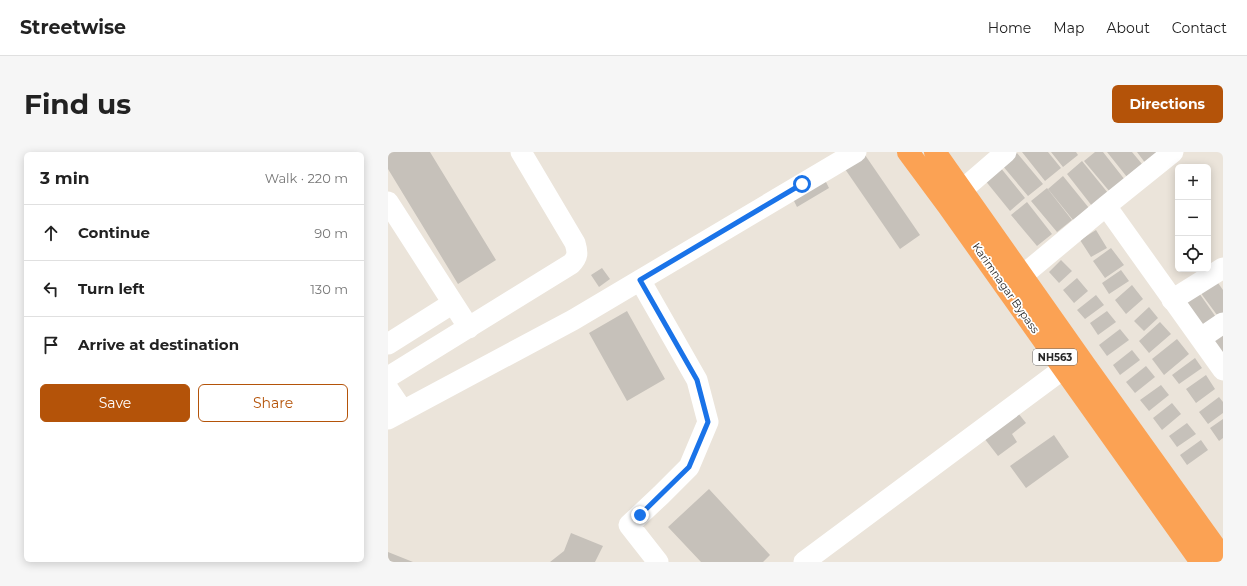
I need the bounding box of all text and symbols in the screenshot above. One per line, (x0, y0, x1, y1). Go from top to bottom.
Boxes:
text: Streetwise (20, 16, 126, 39)
text: Home (988, 19, 1031, 37)
text: Map (1053, 19, 1084, 37)
text: About (1106, 19, 1150, 37)
text: Contact (1172, 19, 1227, 37)
button: Directions (1112, 85, 1223, 123)
text: Find us (24, 87, 131, 121)
map controls (1175, 164, 1211, 272)
button: + (1175, 164, 1211, 200)
text: 3 min (40, 168, 90, 188)
text: Walk · 220 m (265, 170, 348, 186)
route start (793, 175, 811, 193)
button: − (1175, 200, 1211, 236)
icon: ahead (40, 222, 62, 244)
text: Continue (78, 223, 150, 242)
text: 90 m (314, 225, 348, 241)
button: locate (1175, 236, 1211, 272)
street label: Karimnagar Bypass (970, 240, 1043, 336)
icon: left (40, 278, 62, 300)
text: Turn left (78, 279, 145, 298)
text: 130 m (310, 281, 348, 297)
icon: arrive (40, 334, 62, 356)
text: Arrive at destination (78, 335, 239, 354)
road number: NH563 (1033, 349, 1077, 365)
button: Save (40, 384, 190, 422)
button: Share (198, 384, 348, 422)
route end (631, 506, 649, 524)

